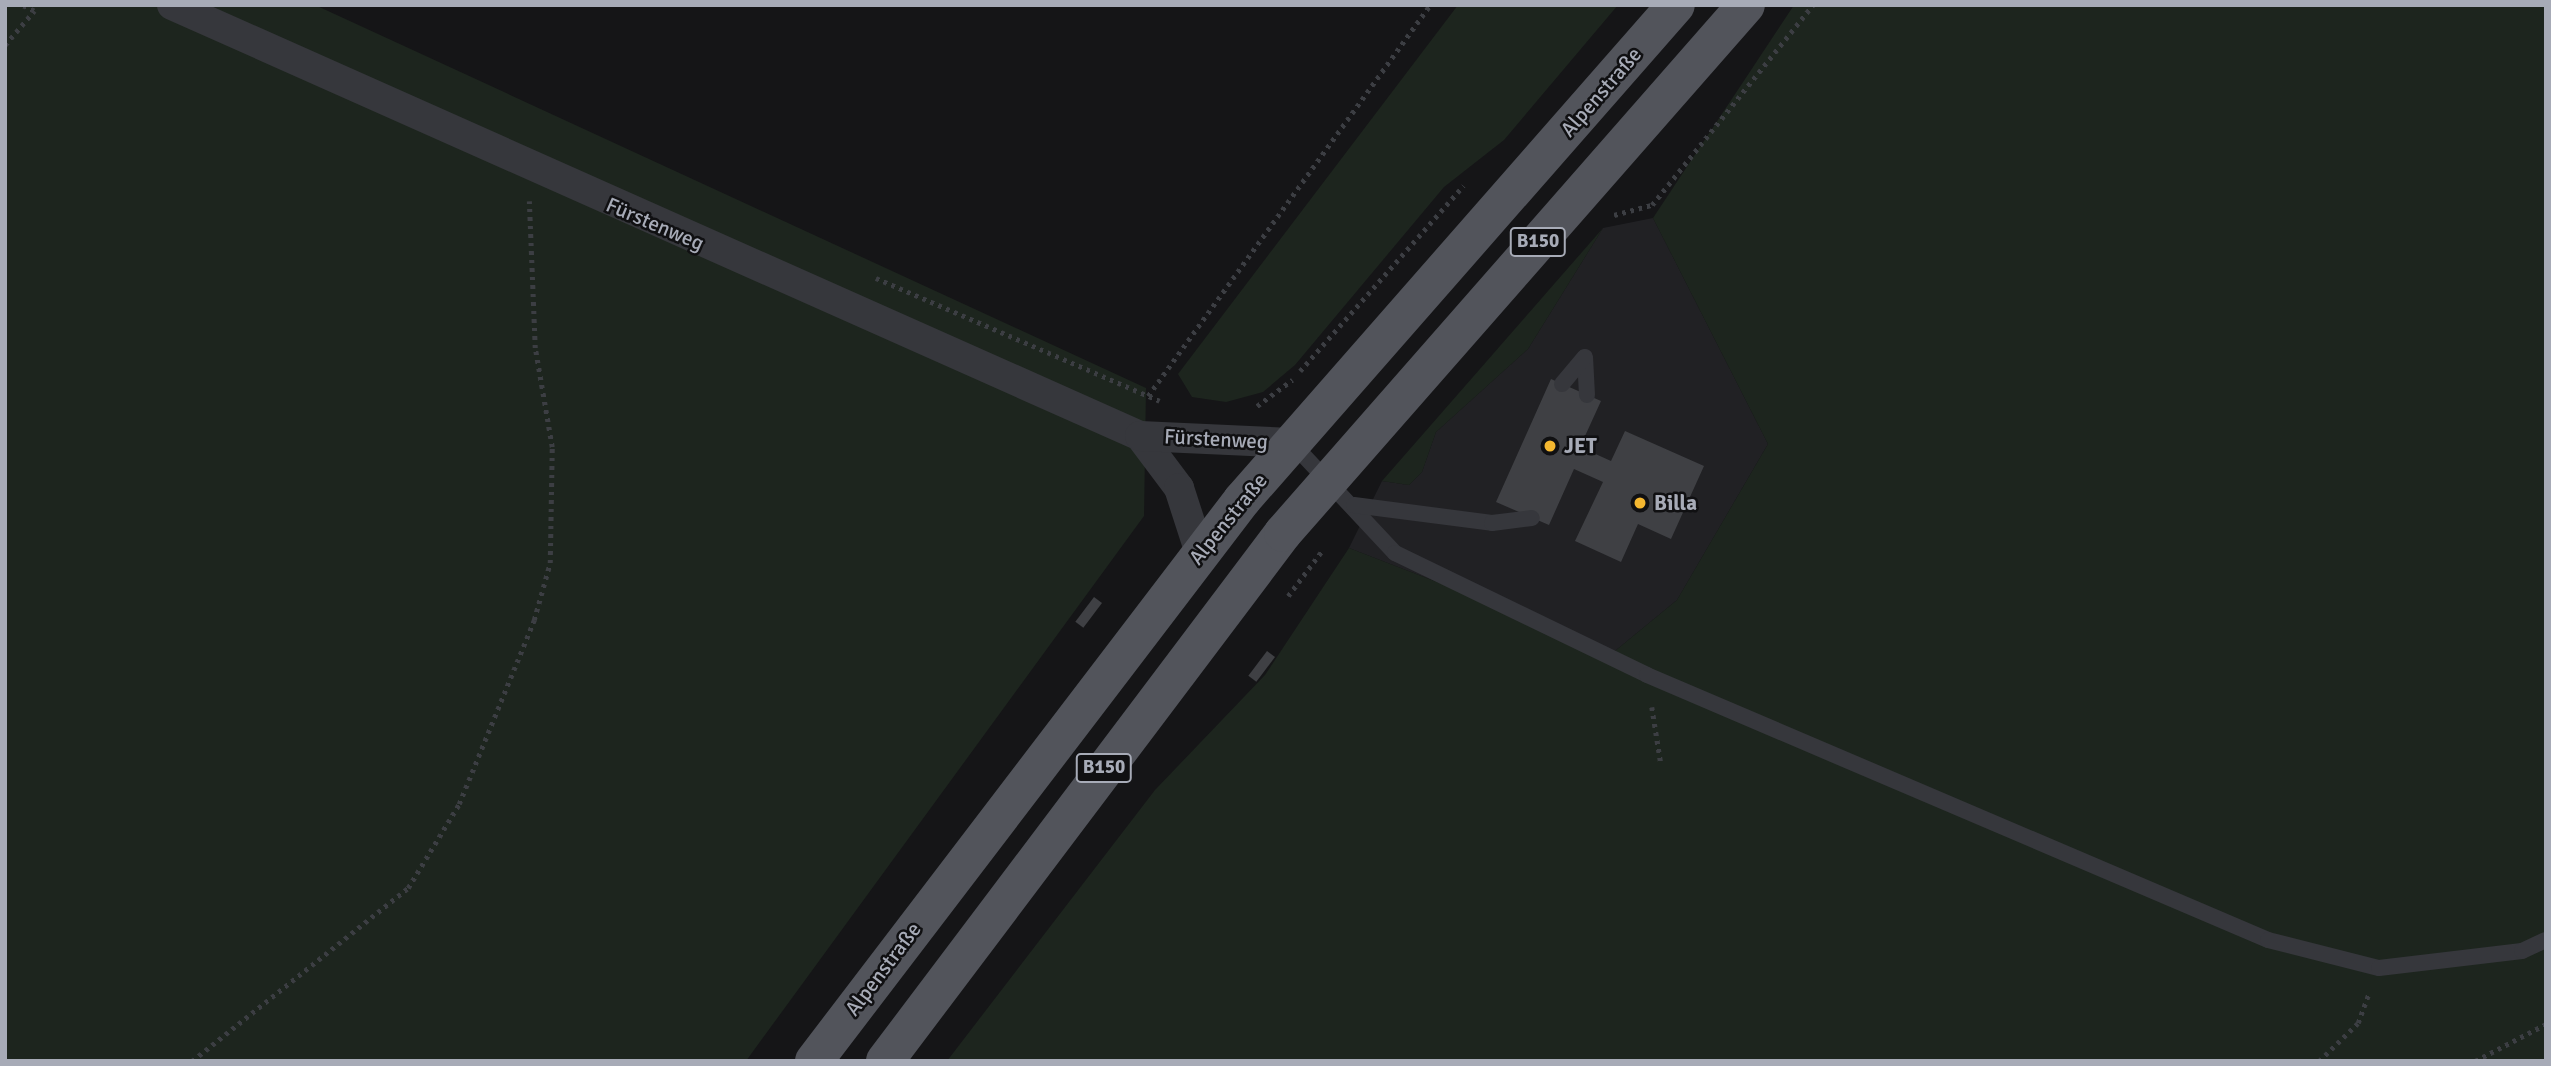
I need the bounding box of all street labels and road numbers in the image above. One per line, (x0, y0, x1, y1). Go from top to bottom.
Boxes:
street label: Alpenstraße (1555, 42, 1647, 142)
street label: Fürstenweg (602, 192, 708, 256)
road number: B150 (1508, 226, 1568, 258)
street label: Fürstenweg (1163, 424, 1269, 454)
street label: Alpenstraße (1183, 468, 1273, 570)
road number: B150 (1074, 752, 1134, 783)
street label: Alpenstraße (840, 917, 926, 1021)

